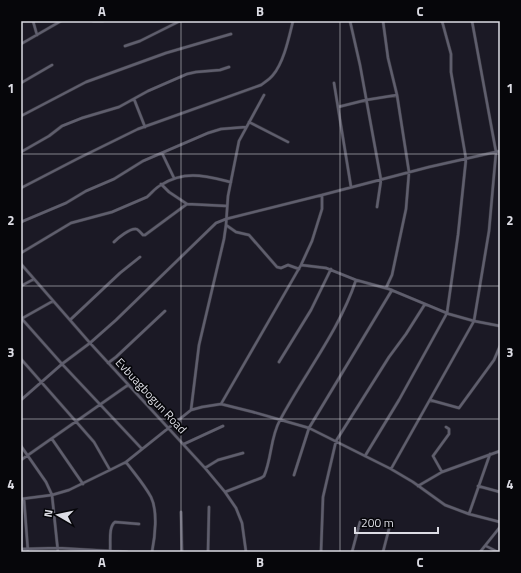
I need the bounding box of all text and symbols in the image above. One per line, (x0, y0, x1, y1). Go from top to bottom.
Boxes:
text: A (98, 1, 106, 21)
text: B (256, 1, 264, 21)
text: C (416, 1, 424, 21)
text: 1 (7, 78, 15, 98)
text: 1 (506, 78, 514, 98)
text: 2 (7, 210, 15, 230)
text: 2 (506, 210, 514, 230)
text: 3 (7, 342, 15, 362)
text: 3 (506, 342, 514, 362)
street label: Evbuagbogun Road (111, 354, 192, 438)
text: 4 (7, 474, 15, 494)
text: 4 (506, 474, 514, 494)
north arrow (38, 495, 78, 535)
text: N (40, 508, 57, 518)
scale bar (355, 509, 438, 535)
text: 200 m (361, 513, 394, 532)
text: A (98, 552, 106, 572)
text: B (256, 552, 264, 572)
text: C (416, 552, 424, 572)

